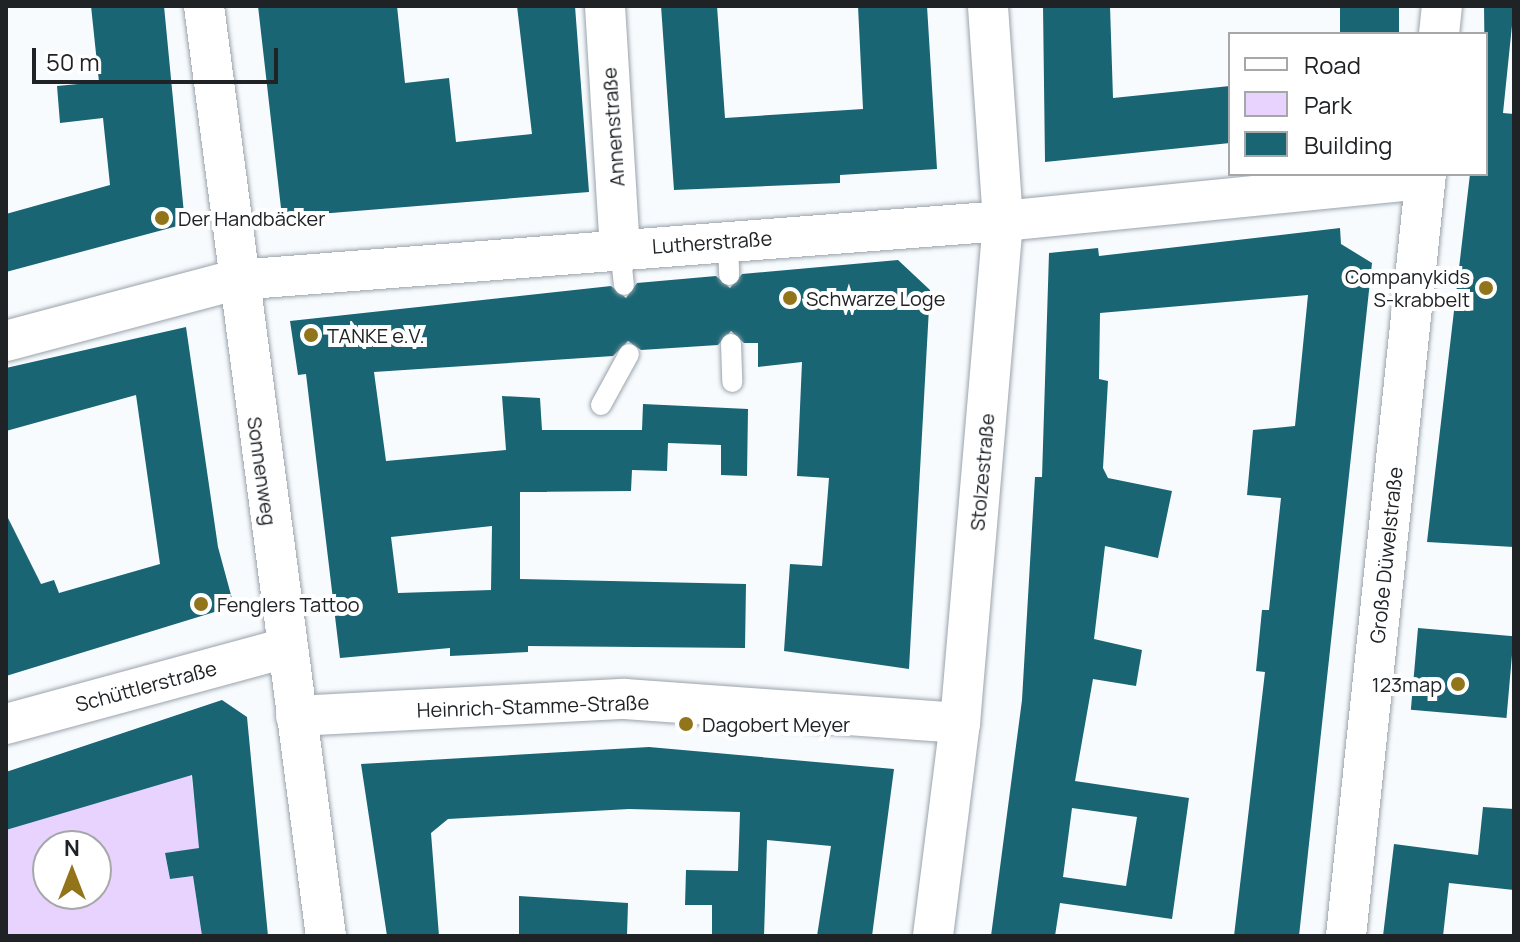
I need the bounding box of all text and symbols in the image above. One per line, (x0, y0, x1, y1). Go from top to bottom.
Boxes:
scale bar (36, 32, 282, 82)
legend (1228, 32, 1488, 176)
text: 50 m (46, 45, 100, 78)
text: Road (1304, 48, 1361, 81)
street label: Annenstraße (597, 66, 629, 188)
text: Park (1304, 88, 1352, 121)
text: Building (1304, 128, 1392, 161)
place label: Der Handbäcker (178, 206, 325, 230)
marker: Der Handbäcker (153, 209, 171, 227)
street label: Lutherstraße (651, 226, 773, 258)
place label: Companykids S-krabbelt (1345, 264, 1470, 311)
marker: Companykids S-krabbelt (1477, 279, 1495, 297)
place label: Schwarze Loge (806, 286, 945, 310)
marker: Schwarze Loge (781, 289, 799, 307)
place label: TANKE e.V. (327, 323, 424, 347)
marker: TANKE e.V. (302, 326, 320, 344)
street label: Stolzestraße (965, 412, 999, 532)
street label: Sonnenweg (242, 415, 282, 527)
street label: Große Düwelstraße (1365, 466, 1407, 644)
place label: Fenglers Tattoo (217, 592, 360, 616)
marker: Fenglers Tattoo (192, 595, 210, 613)
street label: Schüttlerstraße (73, 656, 219, 716)
place label: 123map (1372, 672, 1442, 696)
marker: 123map (1449, 675, 1467, 693)
street label: Heinrich-Stamme-Straße (416, 690, 650, 722)
place label: Dagobert Meyer (702, 712, 850, 736)
marker: Dagobert Meyer (677, 715, 695, 733)
north arrow (32, 830, 112, 910)
text: N (64, 833, 80, 863)

